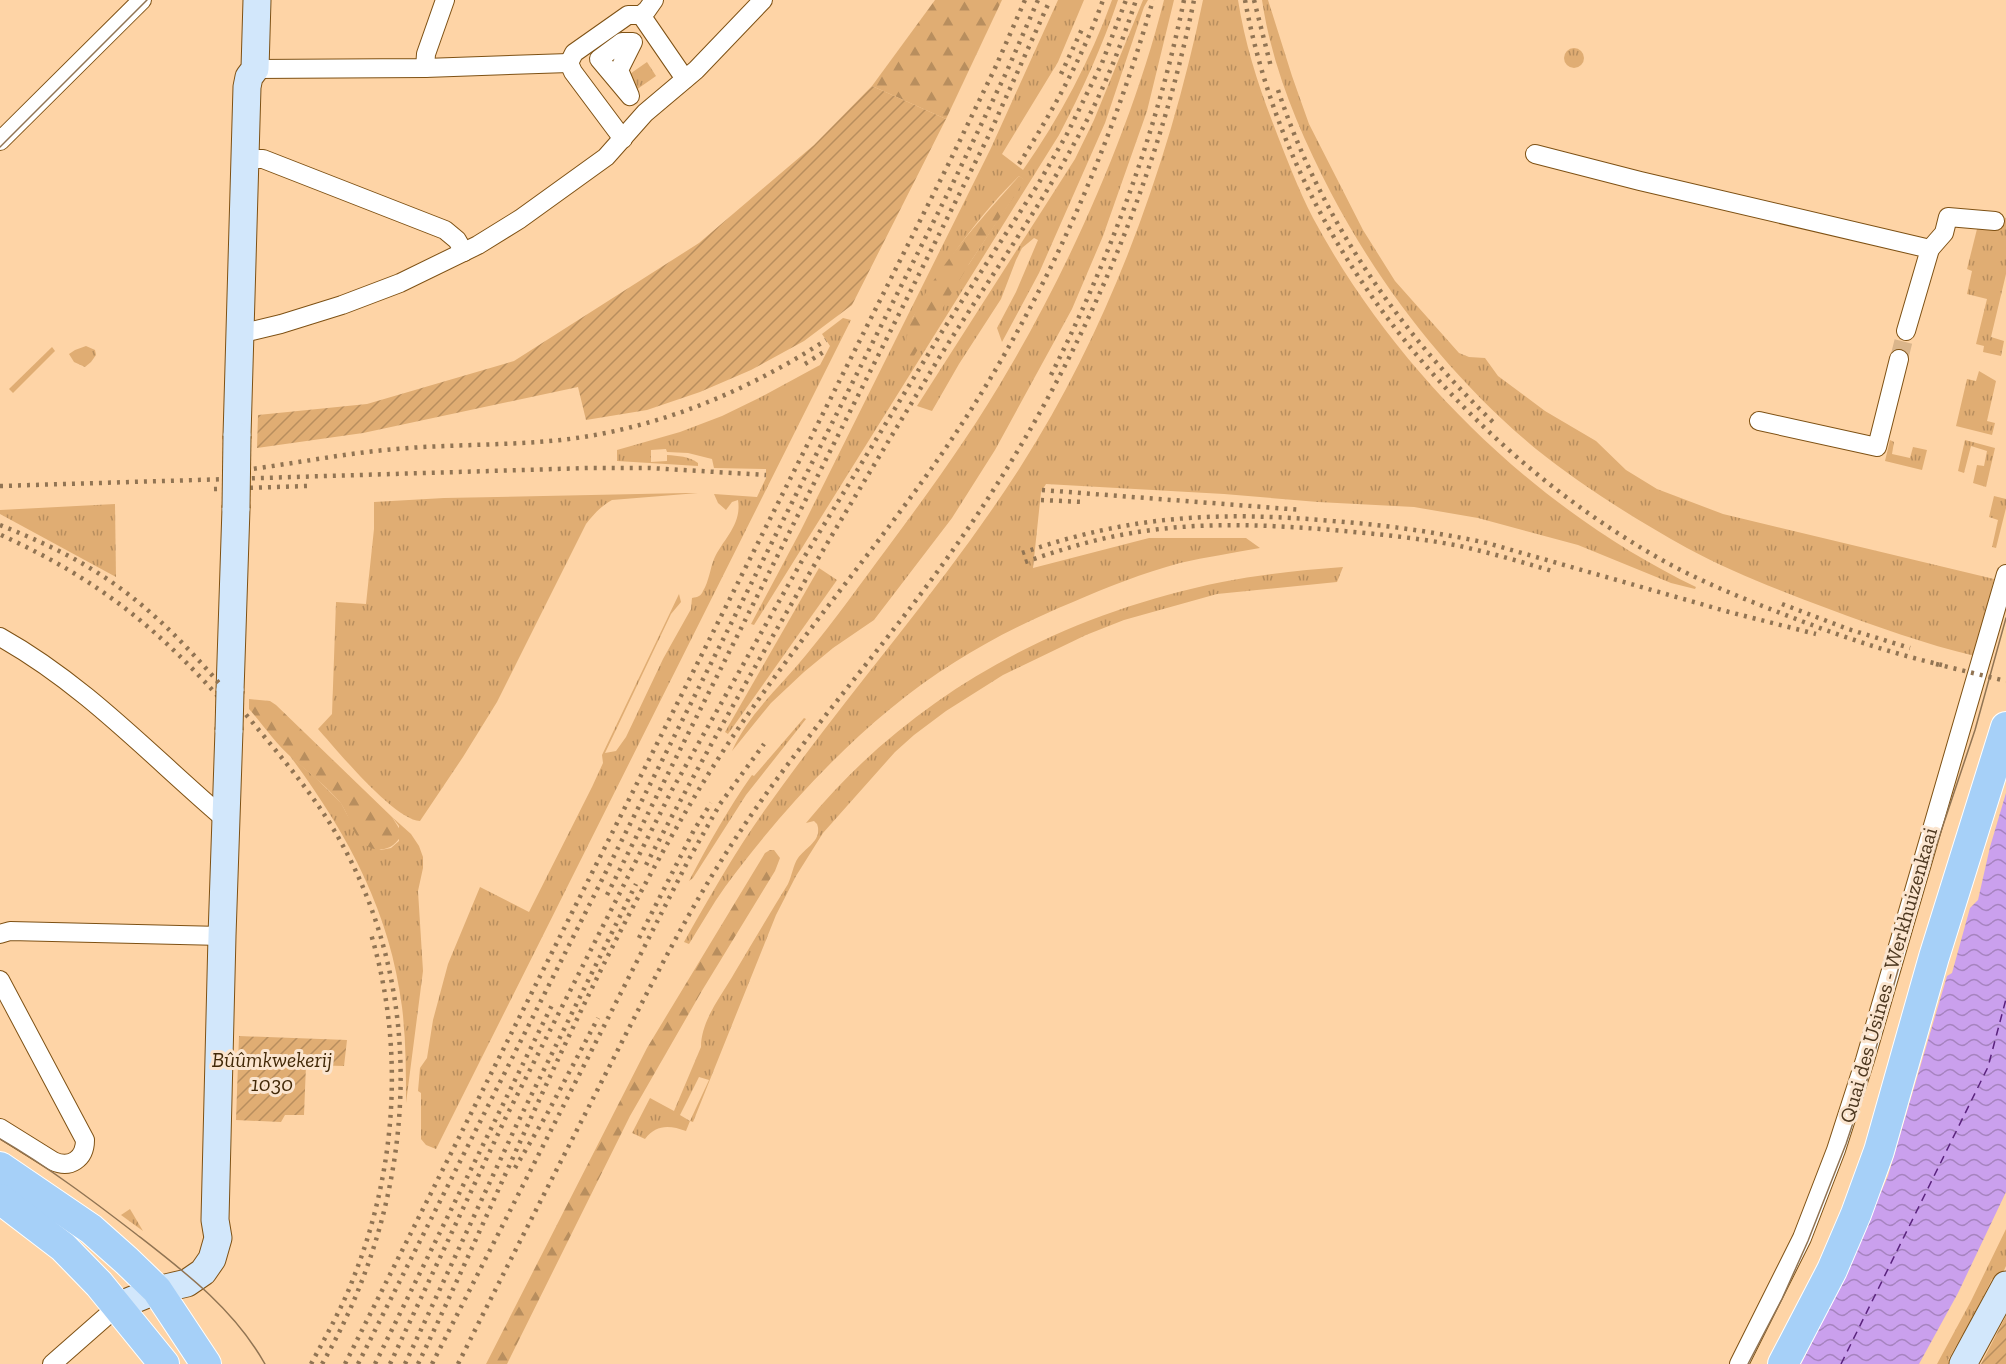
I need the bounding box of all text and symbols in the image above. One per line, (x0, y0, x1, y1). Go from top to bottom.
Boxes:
street label: Quai des Usines - Werkhuizenkaai (1834, 824, 1942, 1126)
park label: Bûûmkwekerij 1030 (212, 1047, 332, 1096)

